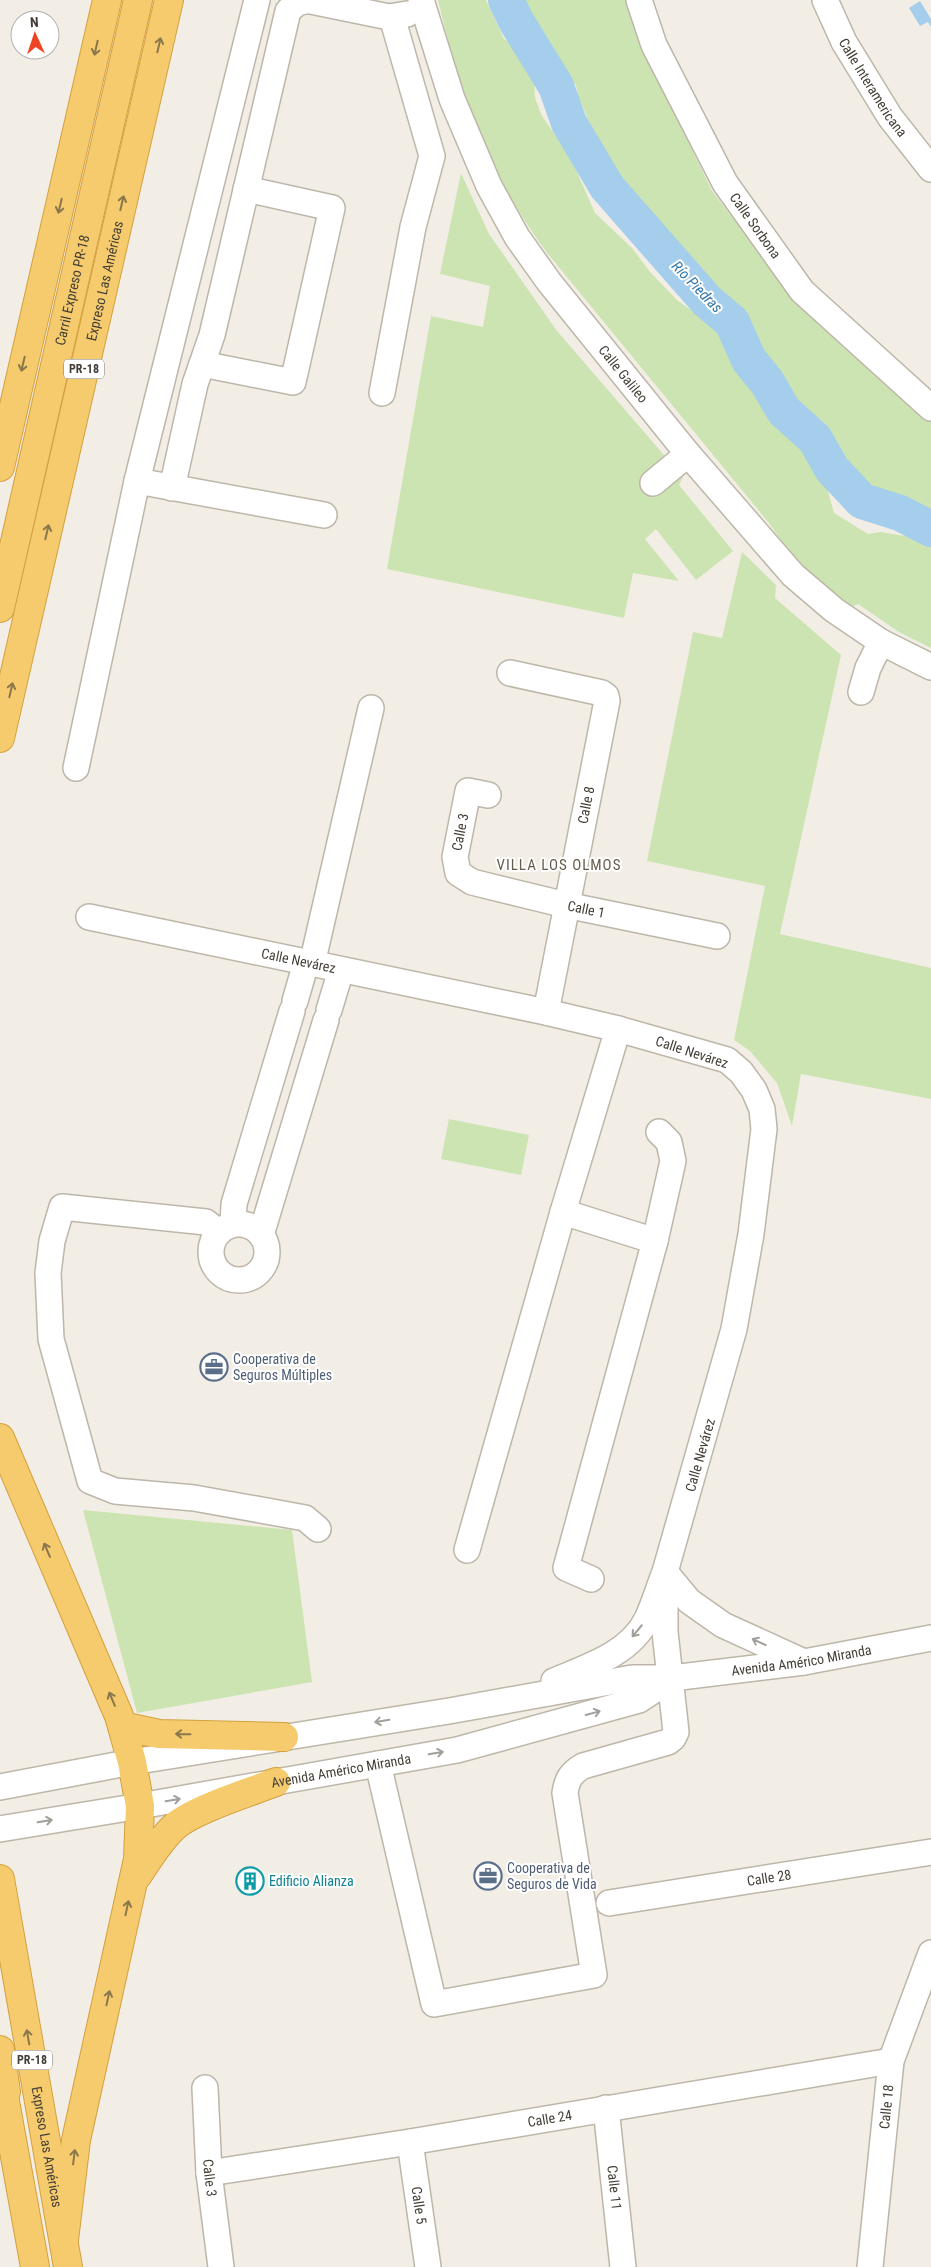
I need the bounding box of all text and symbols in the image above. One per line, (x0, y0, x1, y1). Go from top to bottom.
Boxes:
north arrow (10, 10, 60, 60)
text: N (30, 14, 39, 30)
street label: Calle Interamericana (836, 35, 910, 140)
one-way arrow (155, 37, 164, 53)
one-way arrow (91, 39, 100, 55)
street label: Calle Sorbona (727, 190, 784, 262)
one-way arrow (118, 195, 127, 211)
one-way arrow (54, 197, 64, 213)
street label: Expreso Las Américas (83, 219, 126, 342)
street label: Carril Expreso PR-18 (52, 233, 92, 347)
water label: Río Piedras (668, 257, 726, 317)
street label: Calle Galileo (595, 342, 651, 406)
one-way arrow (18, 356, 27, 372)
road number: PR-18 (64, 359, 104, 378)
one-way arrow (43, 524, 52, 540)
one-way arrow (7, 683, 16, 699)
street label: Calle 8 (575, 785, 597, 825)
street label: Calle 3 (449, 812, 471, 852)
district label: VILLA LOS OLMOS (497, 856, 621, 874)
street label: Calle 1 (566, 898, 606, 921)
street label: Calle Nevárez (260, 945, 337, 976)
street label: Calle Nevárez (654, 1033, 730, 1071)
place label: Cooperativa de Seguros Múltiples (233, 1351, 332, 1383)
office icon: Cooperativa de Seguros Múltiples (199, 1352, 229, 1382)
street label: Calle Nevárez (682, 1417, 718, 1493)
one-way arrow (42, 1543, 52, 1558)
one-way arrow (632, 1625, 643, 1638)
one-way arrow (752, 1636, 767, 1646)
street label: Avenida Américo Miranda (731, 1641, 873, 1679)
one-way arrow (106, 1692, 116, 1707)
one-way arrow (585, 1707, 601, 1717)
one-way arrow (374, 1717, 390, 1727)
one-way arrow (175, 1729, 192, 1739)
one-way arrow (428, 1748, 444, 1758)
street label: Avenida Américo Miranda (270, 1750, 412, 1791)
one-way arrow (164, 1795, 180, 1805)
one-way arrow (37, 1815, 53, 1825)
place label: Cooperativa de Seguros de Vida (507, 1860, 597, 1892)
office icon: Cooperativa de Seguros de Vida (473, 1861, 503, 1891)
building icon: Edificio Alianza (235, 1866, 265, 1896)
street label: Calle 28 (746, 1866, 792, 1889)
place label: Edificio Alianza (269, 1873, 354, 1889)
one-way arrow (123, 1901, 132, 1917)
one-way arrow (104, 1990, 113, 2006)
one-way arrow (22, 2029, 32, 2045)
road number: PR-18 (12, 2050, 52, 2070)
street label: Calle 18 (876, 2084, 897, 2130)
street label: Expreso Las Américas (28, 2085, 65, 2209)
street label: Calle 24 (526, 2107, 573, 2130)
one-way arrow (69, 2149, 79, 2165)
street label: Calle 3 (200, 2159, 220, 2198)
street label: Calle 11 (604, 2164, 625, 2211)
street label: Calle 5 (409, 2186, 430, 2225)

